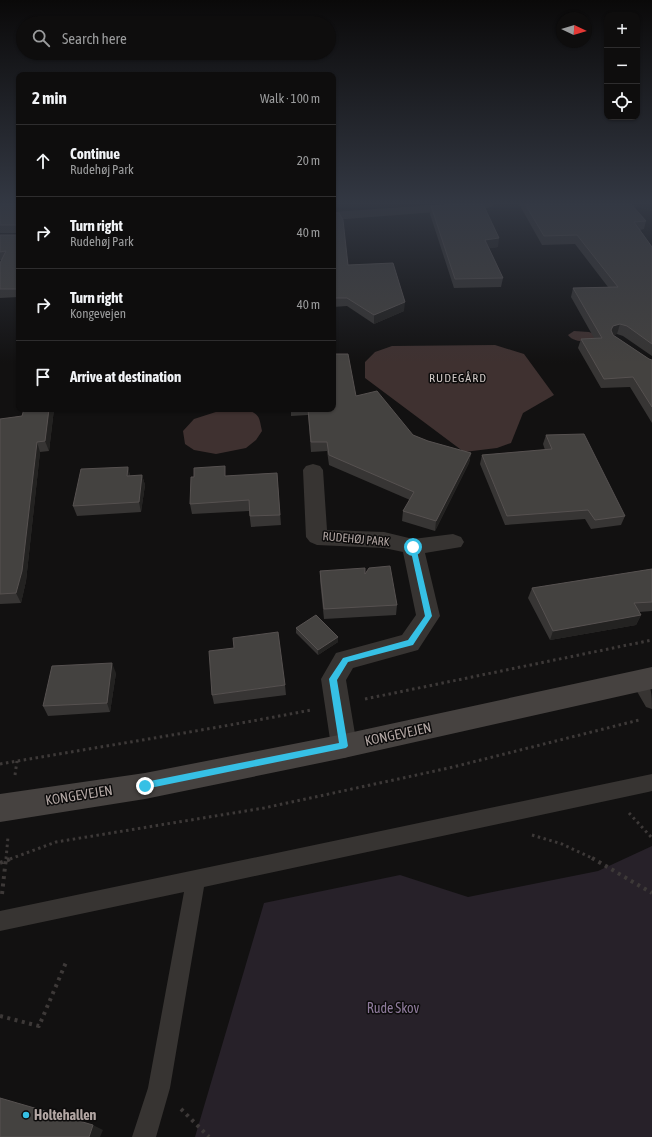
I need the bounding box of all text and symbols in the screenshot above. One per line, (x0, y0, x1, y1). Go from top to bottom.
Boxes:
north arrow (556, 12, 592, 48)
map controls (604, 12, 640, 120)
button: + (604, 12, 640, 48)
search box (16, 16, 336, 60)
icon: search (30, 27, 52, 49)
text: Search here (62, 30, 127, 47)
button: − (604, 48, 640, 84)
button: locate (604, 84, 640, 120)
text: 2 min (32, 88, 67, 108)
text: Walk · 100 m (260, 91, 320, 106)
text: Continue (70, 145, 120, 162)
icon: ahead (32, 150, 54, 172)
text: 20 m (297, 153, 320, 168)
text: Rudehøj Park (70, 162, 134, 177)
text: Turn right (70, 217, 123, 234)
icon: right (32, 222, 54, 244)
text: 40 m (297, 225, 320, 240)
text: Rudehøj Park (70, 234, 134, 249)
text: Turn right (70, 289, 123, 306)
icon: right (32, 294, 54, 316)
text: 40 m (297, 297, 320, 312)
text: Kongevejen (70, 306, 126, 321)
icon: arrive (32, 366, 54, 388)
text: Arrive at destination (70, 368, 181, 385)
district label: RUDEGÅRD (429, 371, 487, 385)
street label: RUDEHØJ PARK (322, 529, 390, 549)
route start (404, 538, 422, 556)
street label: KONGEVEJEN (363, 719, 433, 749)
route end (136, 777, 154, 795)
street label: KONGEVEJEN (44, 782, 114, 808)
park label: Rude Skov (367, 1000, 420, 1016)
place label: Holtehallen (34, 1107, 97, 1123)
marker: Holtehallen (21, 1110, 31, 1120)

